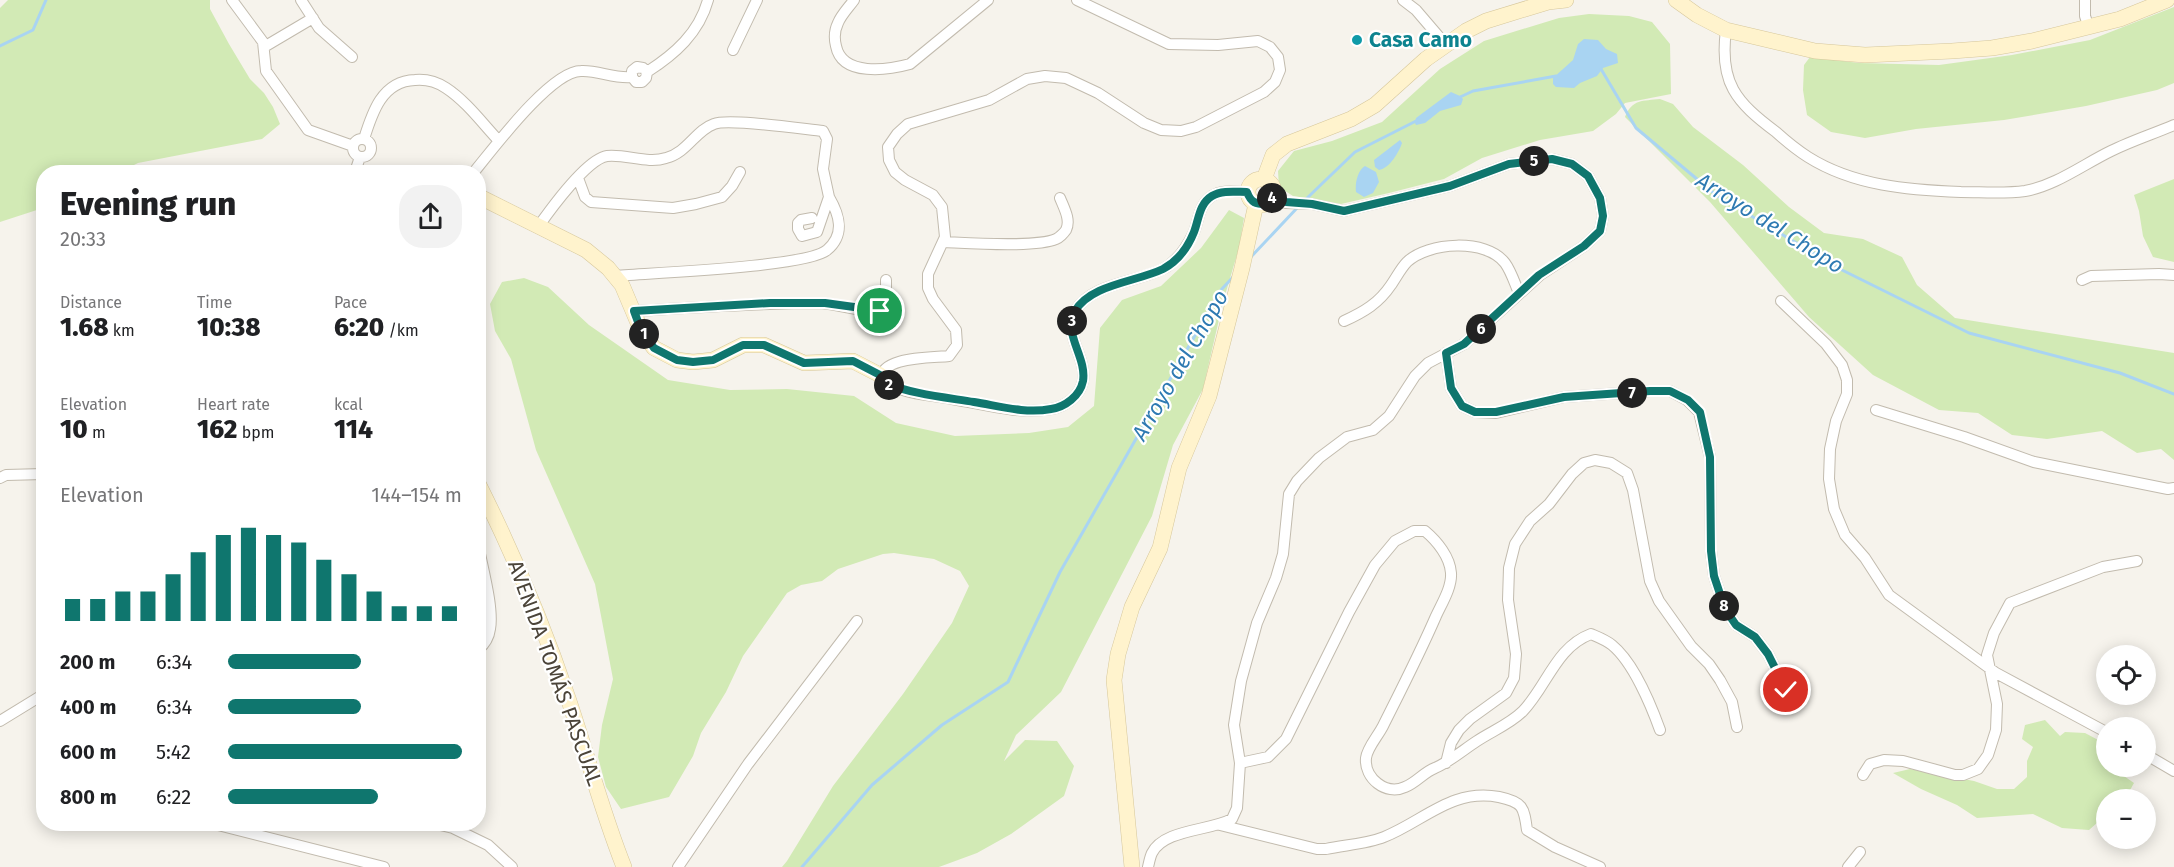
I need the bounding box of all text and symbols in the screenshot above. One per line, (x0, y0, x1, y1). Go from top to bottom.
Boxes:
place label: Casa Camo (1369, 27, 1472, 53)
marker: Casa Camo (1350, 33, 1364, 47)
pin: 5 (1519, 146, 1549, 176)
text: 5 (1530, 151, 1538, 170)
water label: Arroyo del Chopo (1690, 166, 1849, 279)
pin: 4 (1257, 183, 1287, 213)
text: Evening run (60, 184, 236, 224)
button: share (399, 185, 462, 248)
text: 4 (1267, 188, 1277, 207)
text: 20:33 (60, 227, 106, 251)
pin (854, 285, 905, 336)
water label: Arroyo del Chopo (1125, 285, 1234, 446)
text: Distance (60, 293, 122, 312)
text: Time (197, 293, 232, 312)
text: Pace (334, 293, 367, 312)
icon: arrive (863, 294, 896, 327)
pin: 3 (1057, 306, 1087, 336)
text: 3 (1068, 311, 1076, 330)
text: 1.68 (60, 312, 109, 343)
text: 10:38 (197, 312, 260, 343)
text: 6:20 (334, 312, 384, 343)
pin: 6 (1466, 314, 1496, 344)
pin: 1 (629, 319, 659, 349)
text: 6 (1476, 319, 1486, 338)
text: km (109, 321, 135, 340)
text: /km (384, 321, 419, 340)
text: 1 (640, 324, 648, 343)
pin: 2 (874, 370, 904, 400)
text: 2 (885, 375, 893, 394)
pin: 7 (1617, 378, 1647, 408)
text: 7 (1628, 383, 1636, 402)
text: Elevation (60, 395, 127, 414)
text: Heart rate (197, 395, 270, 414)
text: kcal (334, 395, 363, 414)
text: 10 (60, 414, 88, 445)
text: 162 (197, 414, 237, 445)
text: 114 (334, 414, 373, 445)
text: m (88, 423, 106, 442)
text: bpm (237, 423, 274, 442)
text: Elevation (60, 483, 144, 507)
text: 144–154 m (371, 483, 462, 507)
street label: AVENIDA TOMÁS PASCUAL (502, 557, 608, 790)
pin: 8 (1709, 591, 1739, 621)
text: 8 (1719, 596, 1729, 615)
map controls (2096, 645, 2156, 849)
button: locate (2096, 645, 2156, 705)
text: 200 m (60, 650, 115, 674)
text: 6:34 (156, 650, 192, 674)
pin (1760, 664, 1811, 715)
icon: check (1769, 673, 1802, 706)
text: 400 m (60, 695, 116, 719)
text: 6:34 (156, 695, 192, 719)
button: + (2096, 717, 2156, 777)
text: 600 m (60, 740, 116, 764)
text: 5:42 (156, 740, 191, 764)
text: 800 m (60, 785, 117, 809)
text: 6:22 (156, 785, 191, 809)
button: − (2096, 789, 2156, 849)

